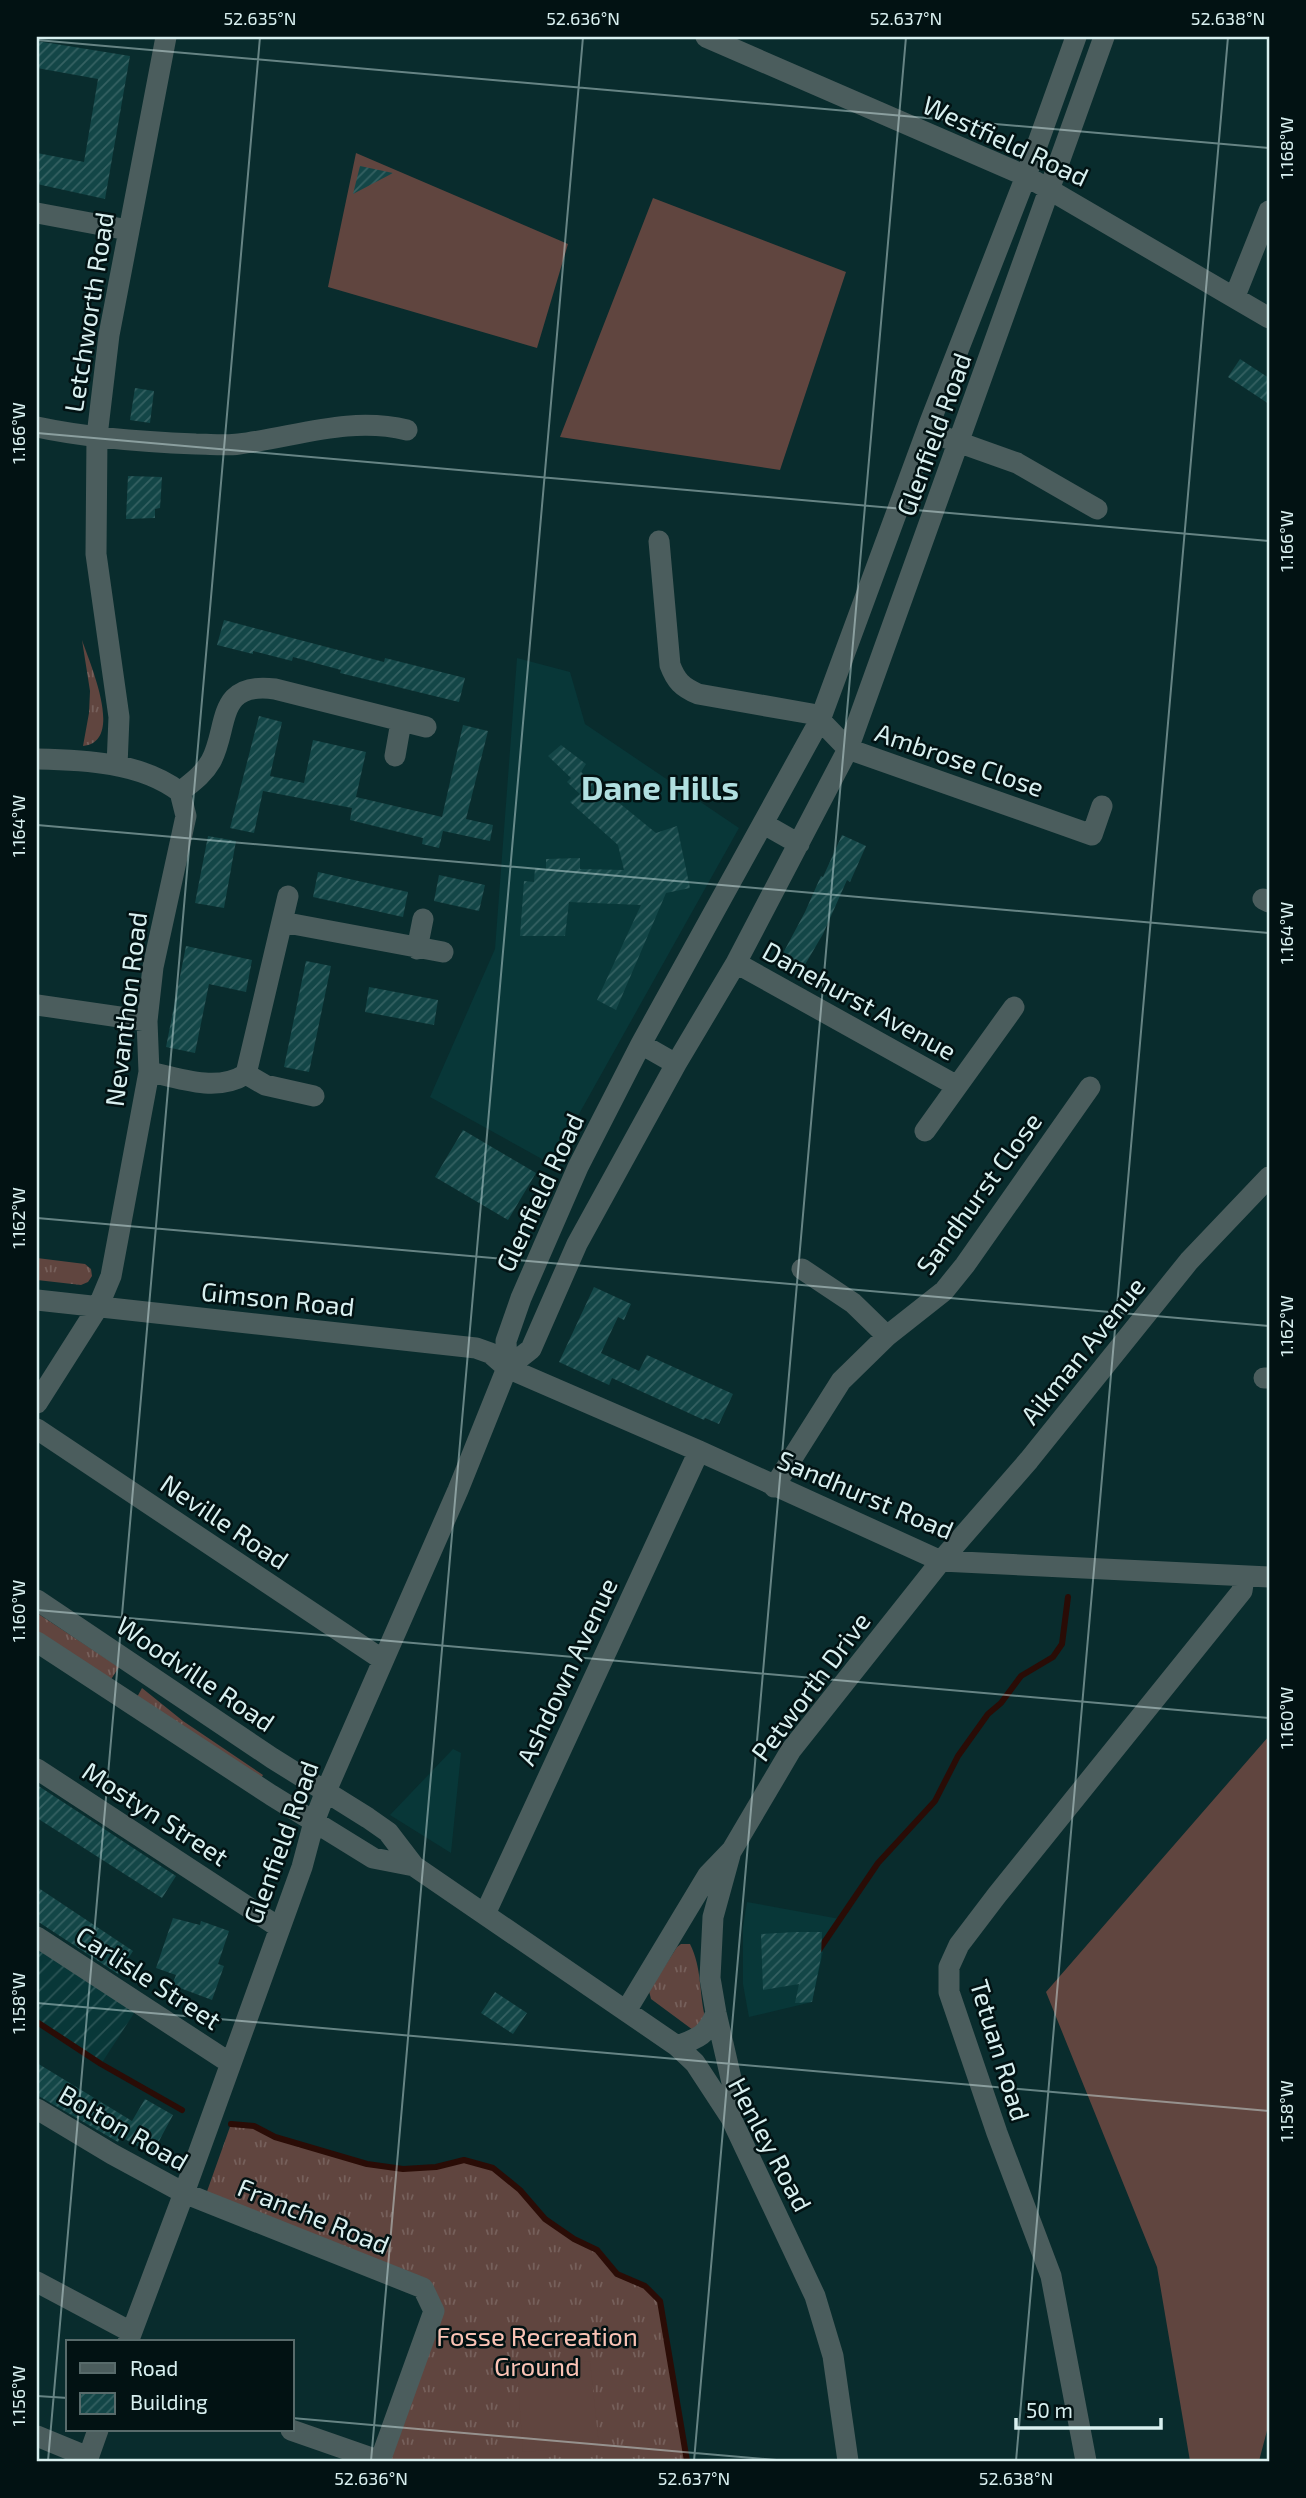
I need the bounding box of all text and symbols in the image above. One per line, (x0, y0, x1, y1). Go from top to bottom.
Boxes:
text: 52.635°N (223, 7, 297, 29)
text: 52.636°N (546, 7, 620, 29)
text: 52.637°N (870, 7, 942, 29)
text: 52.638°N (1191, 7, 1265, 29)
street label: Westfield Road (918, 88, 1094, 192)
text: 1.168°W (1275, 117, 1297, 179)
street label: Letchworth Road (57, 210, 119, 414)
street label: Glenfield Road (889, 348, 977, 520)
text: 1.166°W (7, 402, 29, 464)
text: 1.166°W (1275, 510, 1297, 572)
street label: Ambrose Close (872, 716, 1048, 802)
district label: Dane Hills (581, 767, 739, 807)
text: 1.164°W (7, 795, 29, 857)
text: 1.164°W (1275, 902, 1297, 964)
street label: Nevanthon Road (98, 910, 152, 1108)
street label: Danehurst Avenue (758, 934, 962, 1066)
street label: Sandhurst Close (909, 1106, 1047, 1280)
street label: Glenfield Road (489, 1108, 589, 1276)
text: 1.162°W (7, 1187, 29, 1249)
street label: Aikman Avenue (1013, 1270, 1151, 1430)
street label: Gimson Road (200, 1275, 356, 1321)
text: 1.162°W (1275, 1295, 1297, 1357)
street label: Sandhurst Road (773, 1443, 959, 1545)
street label: Neville Road (155, 1467, 295, 1575)
street label: Ashdown Avenue (509, 1573, 623, 1769)
text: 1.160°W (7, 1580, 29, 1642)
street label: Petworth Drive (744, 1606, 876, 1766)
street label: Woodville Road (111, 1609, 281, 1737)
text: 1.160°W (1275, 1687, 1297, 1749)
street label: Mostyn Street (77, 1754, 235, 1872)
street label: Glenfield Road (236, 1756, 324, 1928)
street label: Carlisle Street (71, 1919, 227, 2035)
text: 1.158°W (7, 1972, 29, 2034)
street label: Tetuan Road (965, 1976, 1037, 2124)
street label: Henley Road (723, 2072, 819, 2216)
street label: Bolton Road (54, 2078, 194, 2176)
text: 1.158°W (1275, 2080, 1297, 2142)
street label: Franche Road (234, 2171, 394, 2259)
park label: Fosse Recreation Ground (436, 2320, 638, 2381)
legend (66, 2340, 294, 2432)
text: Road (130, 2355, 178, 2380)
text: 1.156°W (7, 2365, 29, 2427)
scale bar (1016, 2386, 1161, 2430)
text: Building (130, 2389, 208, 2414)
text: 50 m (1026, 2397, 1073, 2422)
text: 52.636°N (334, 2467, 408, 2489)
text: 52.637°N (658, 2467, 730, 2489)
text: 52.638°N (979, 2467, 1053, 2489)

